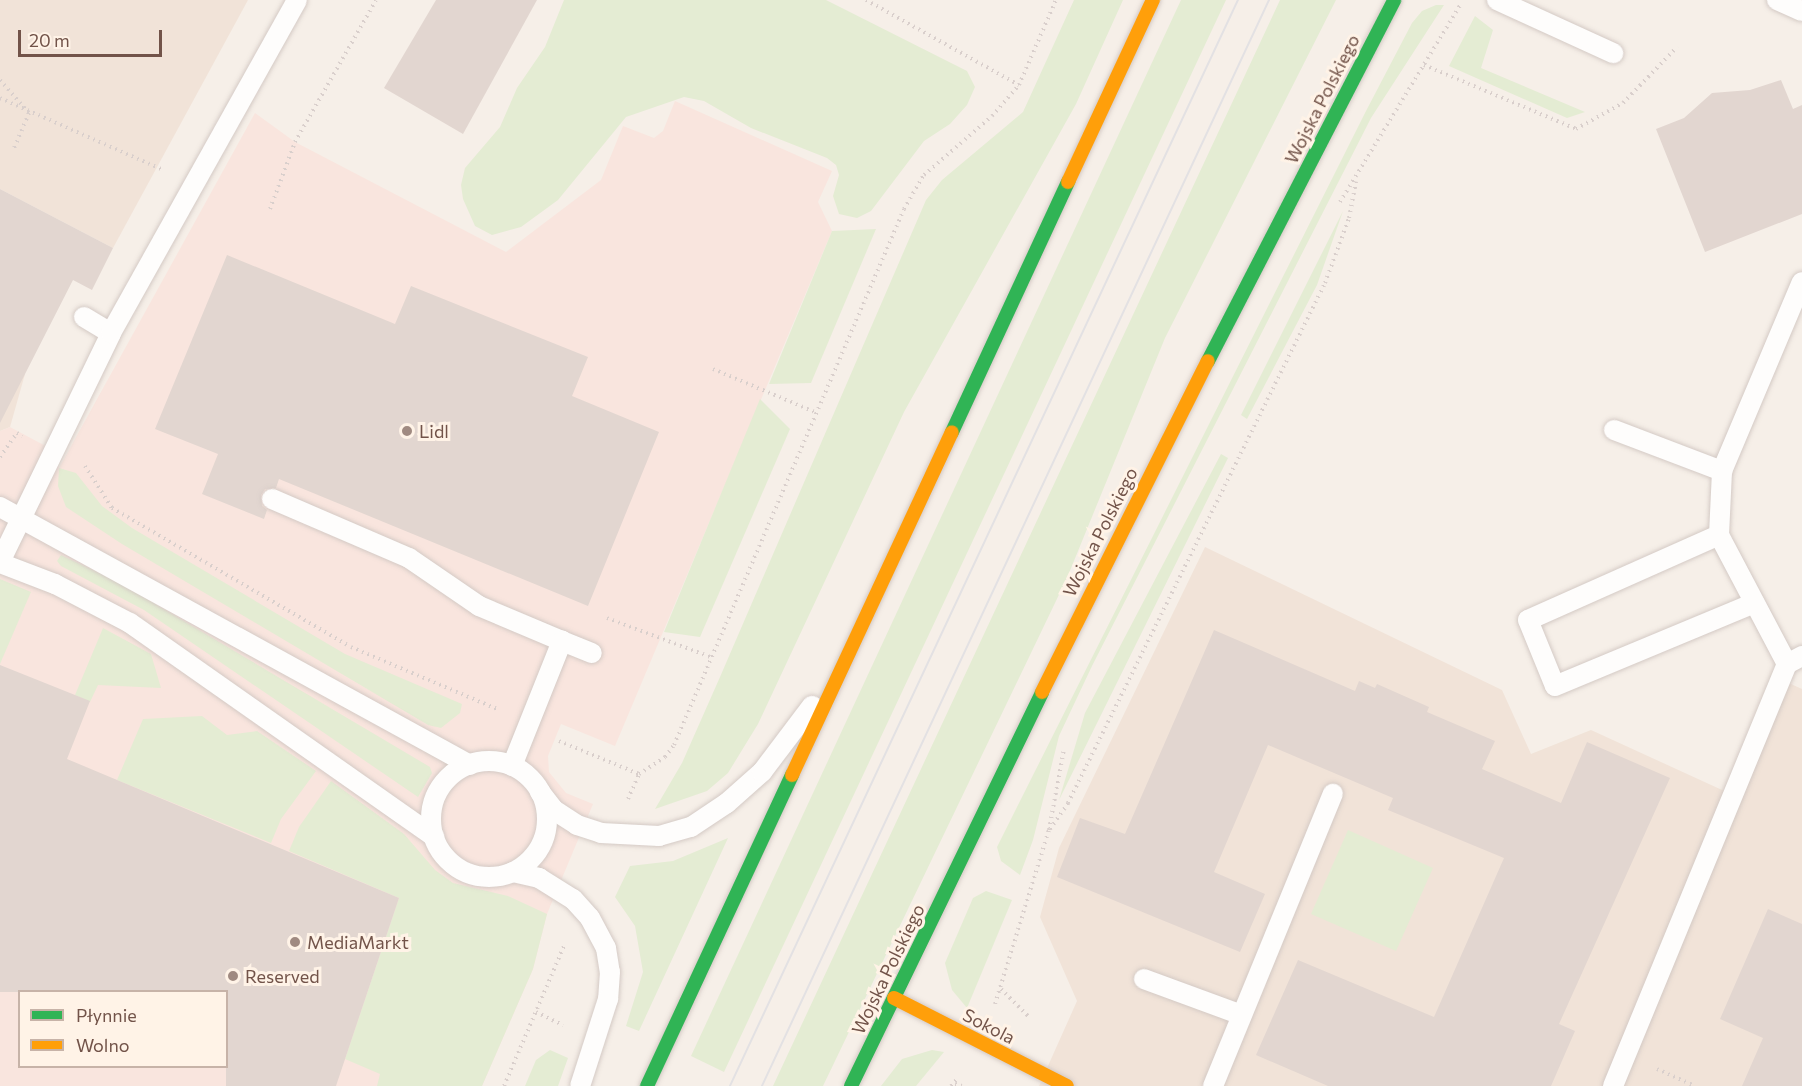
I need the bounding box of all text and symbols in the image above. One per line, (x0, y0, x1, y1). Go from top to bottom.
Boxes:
scale bar (21, 18, 165, 56)
text: 20 m (29, 29, 70, 51)
street label: Wojska Polskiego (1280, 31, 1364, 167)
place label: Lidl (419, 420, 449, 442)
marker: Lidl (400, 424, 414, 438)
street label: Wojska Polskiego (1058, 464, 1142, 600)
street label: Wojska Polskiego (847, 900, 929, 1038)
place label: MediaMarkt (307, 931, 409, 953)
marker: MediaMarkt (288, 935, 302, 949)
place label: Reserved (245, 965, 320, 987)
marker: Reserved (226, 969, 240, 983)
legend (18, 990, 228, 1068)
text: Płynnie (76, 1004, 137, 1026)
street label: Sokola (959, 1004, 1019, 1048)
text: Wolno (76, 1034, 130, 1056)

